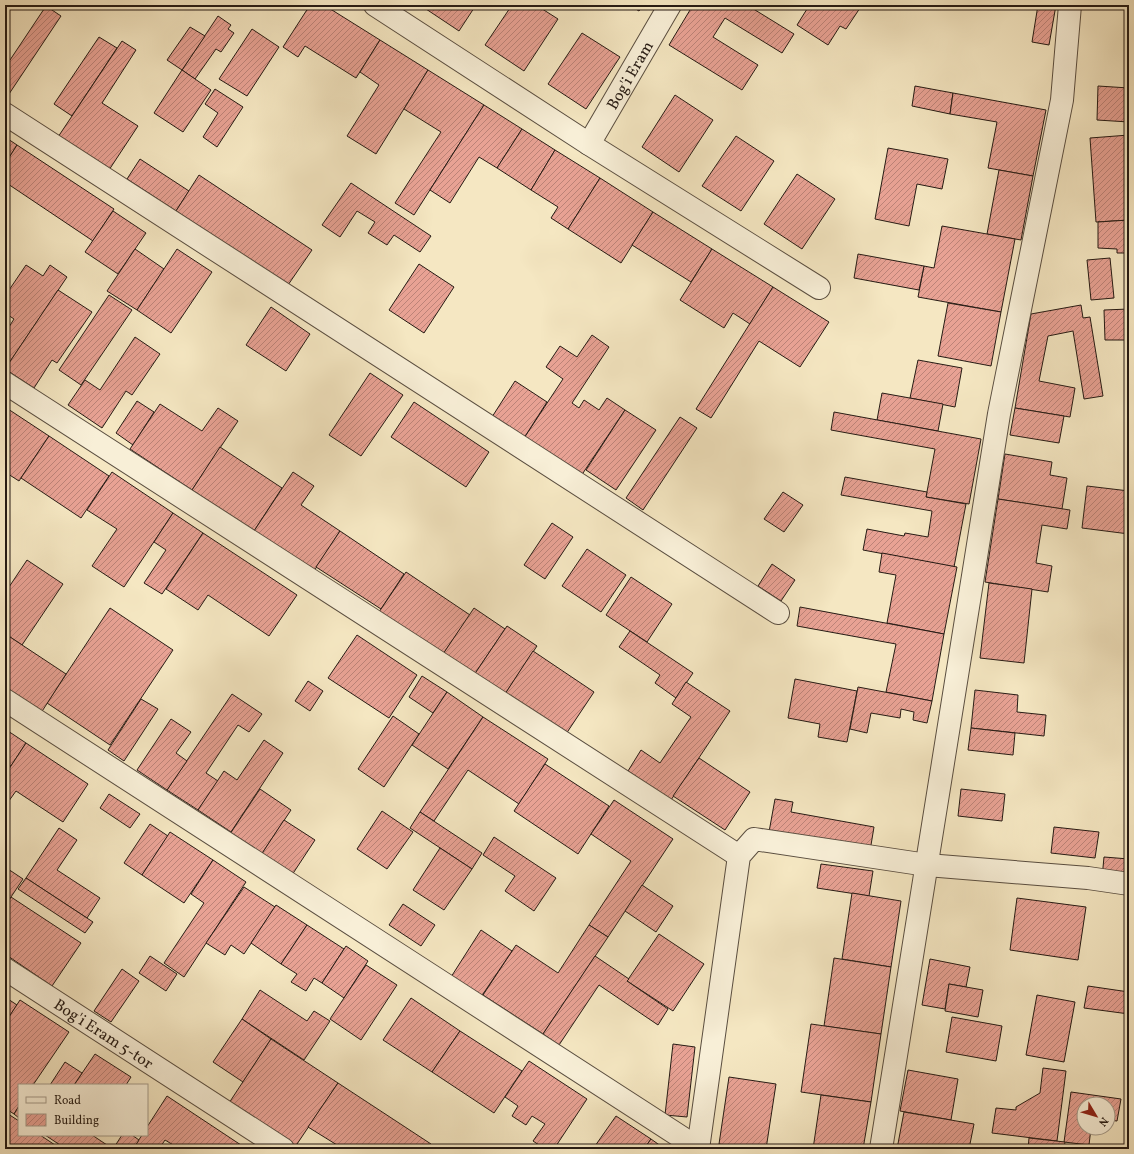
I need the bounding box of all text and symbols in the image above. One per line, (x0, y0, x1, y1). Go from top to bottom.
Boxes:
street label: Bog'i Eram (602, 37, 660, 114)
street label: Bog'i Eram 5-tor (49, 994, 157, 1075)
legend (18, 1084, 148, 1136)
text: Road (54, 1093, 81, 1109)
north arrow (1076, 1096, 1116, 1136)
text: Building (54, 1113, 99, 1129)
text: N (1094, 1113, 1111, 1129)

